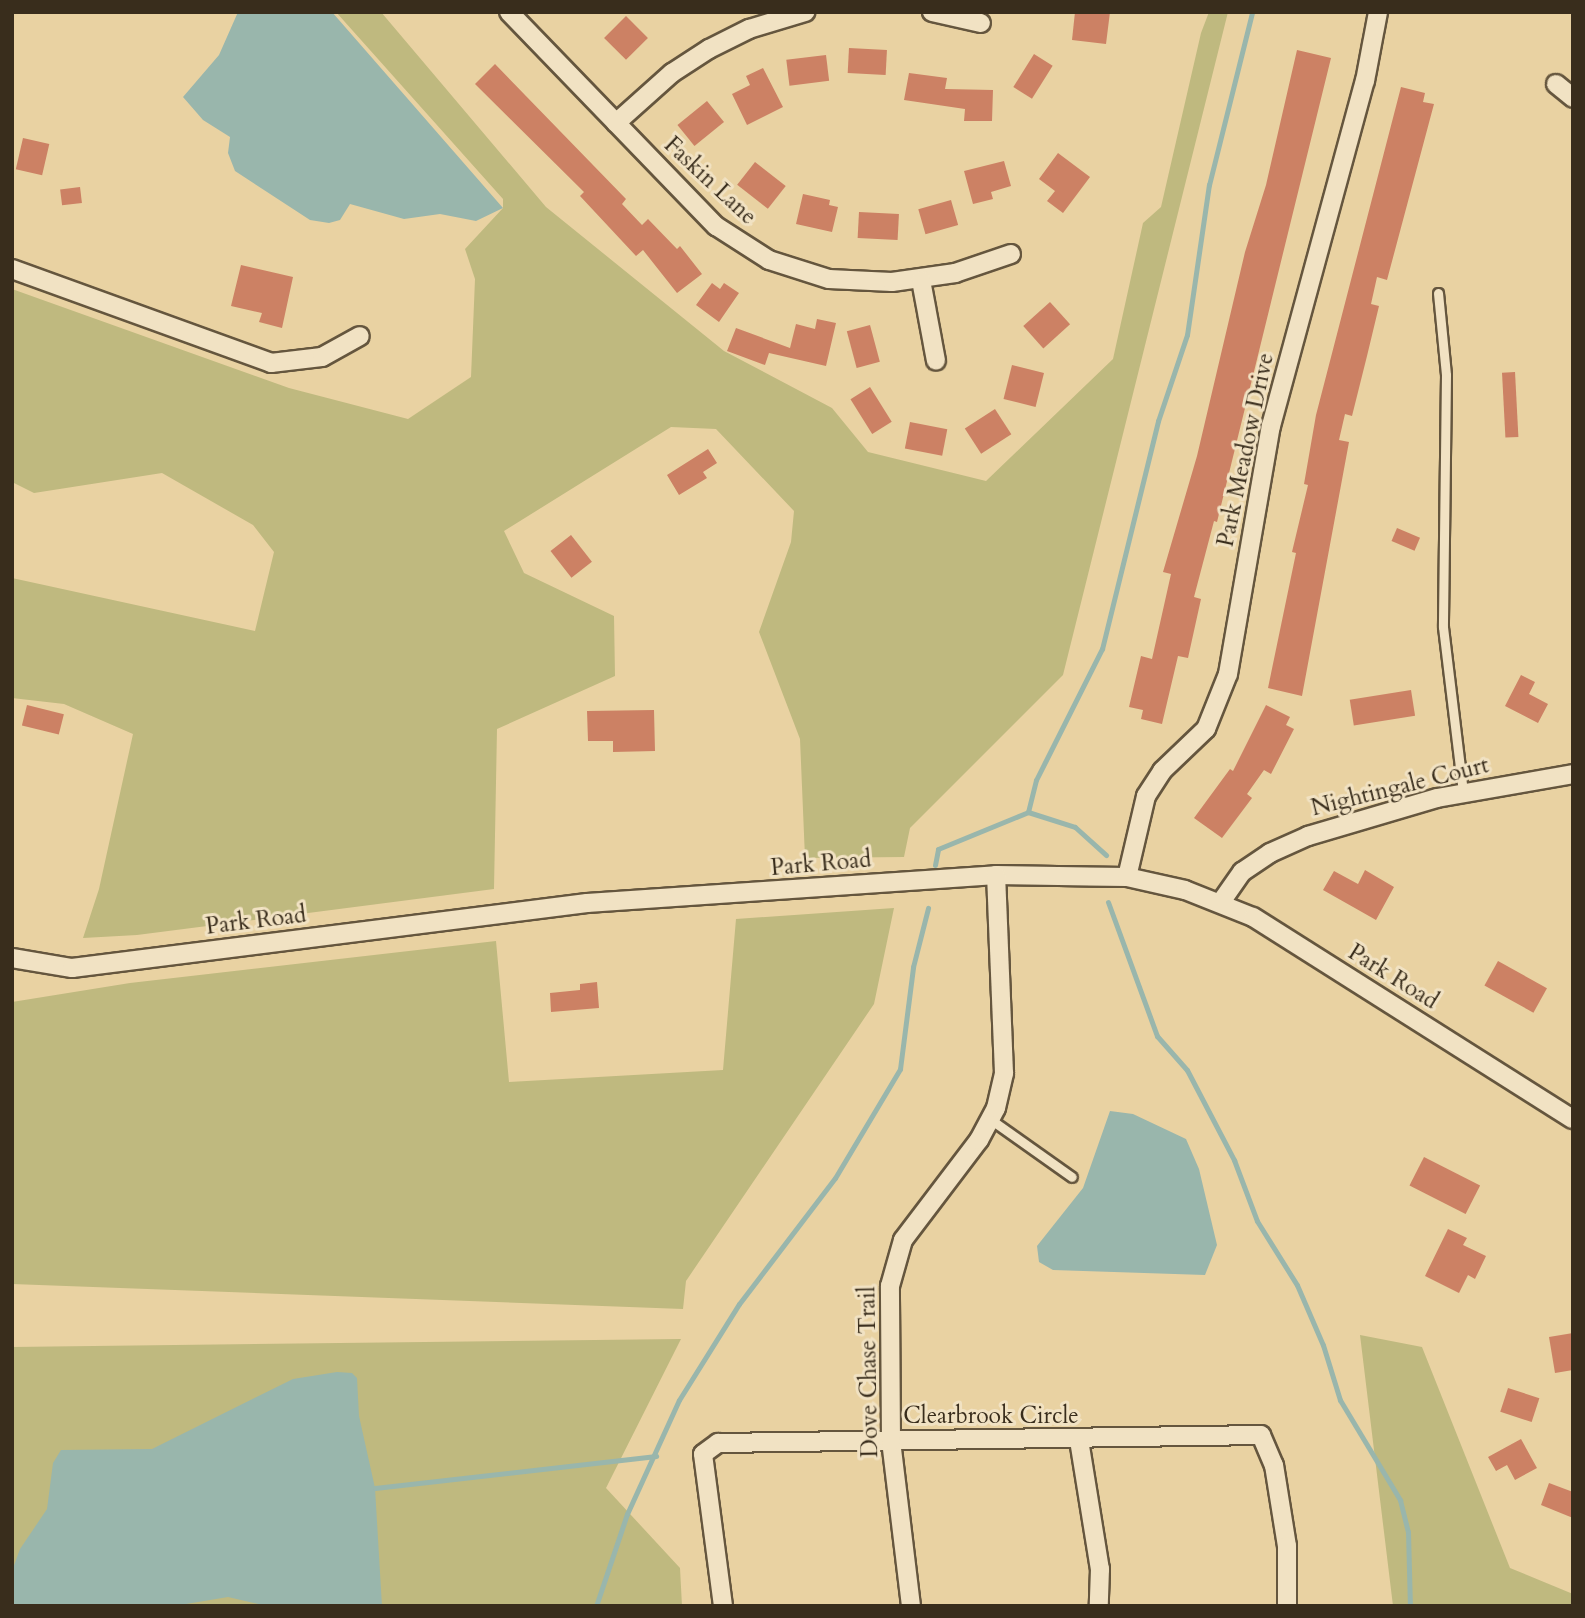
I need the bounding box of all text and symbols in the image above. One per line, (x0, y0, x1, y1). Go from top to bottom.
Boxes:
street label: Faskin Lane (658, 131, 762, 231)
street label: Park Meadow Drive (1212, 351, 1280, 549)
street label: Nightingale Court (1308, 752, 1492, 822)
street label: Park Road (770, 846, 872, 882)
street label: Park Road (204, 901, 308, 941)
street label: Park Road (1343, 939, 1443, 1015)
street label: Dove Chase Trail (854, 1286, 884, 1458)
street label: Clearbrook Circle (903, 1402, 1079, 1430)

